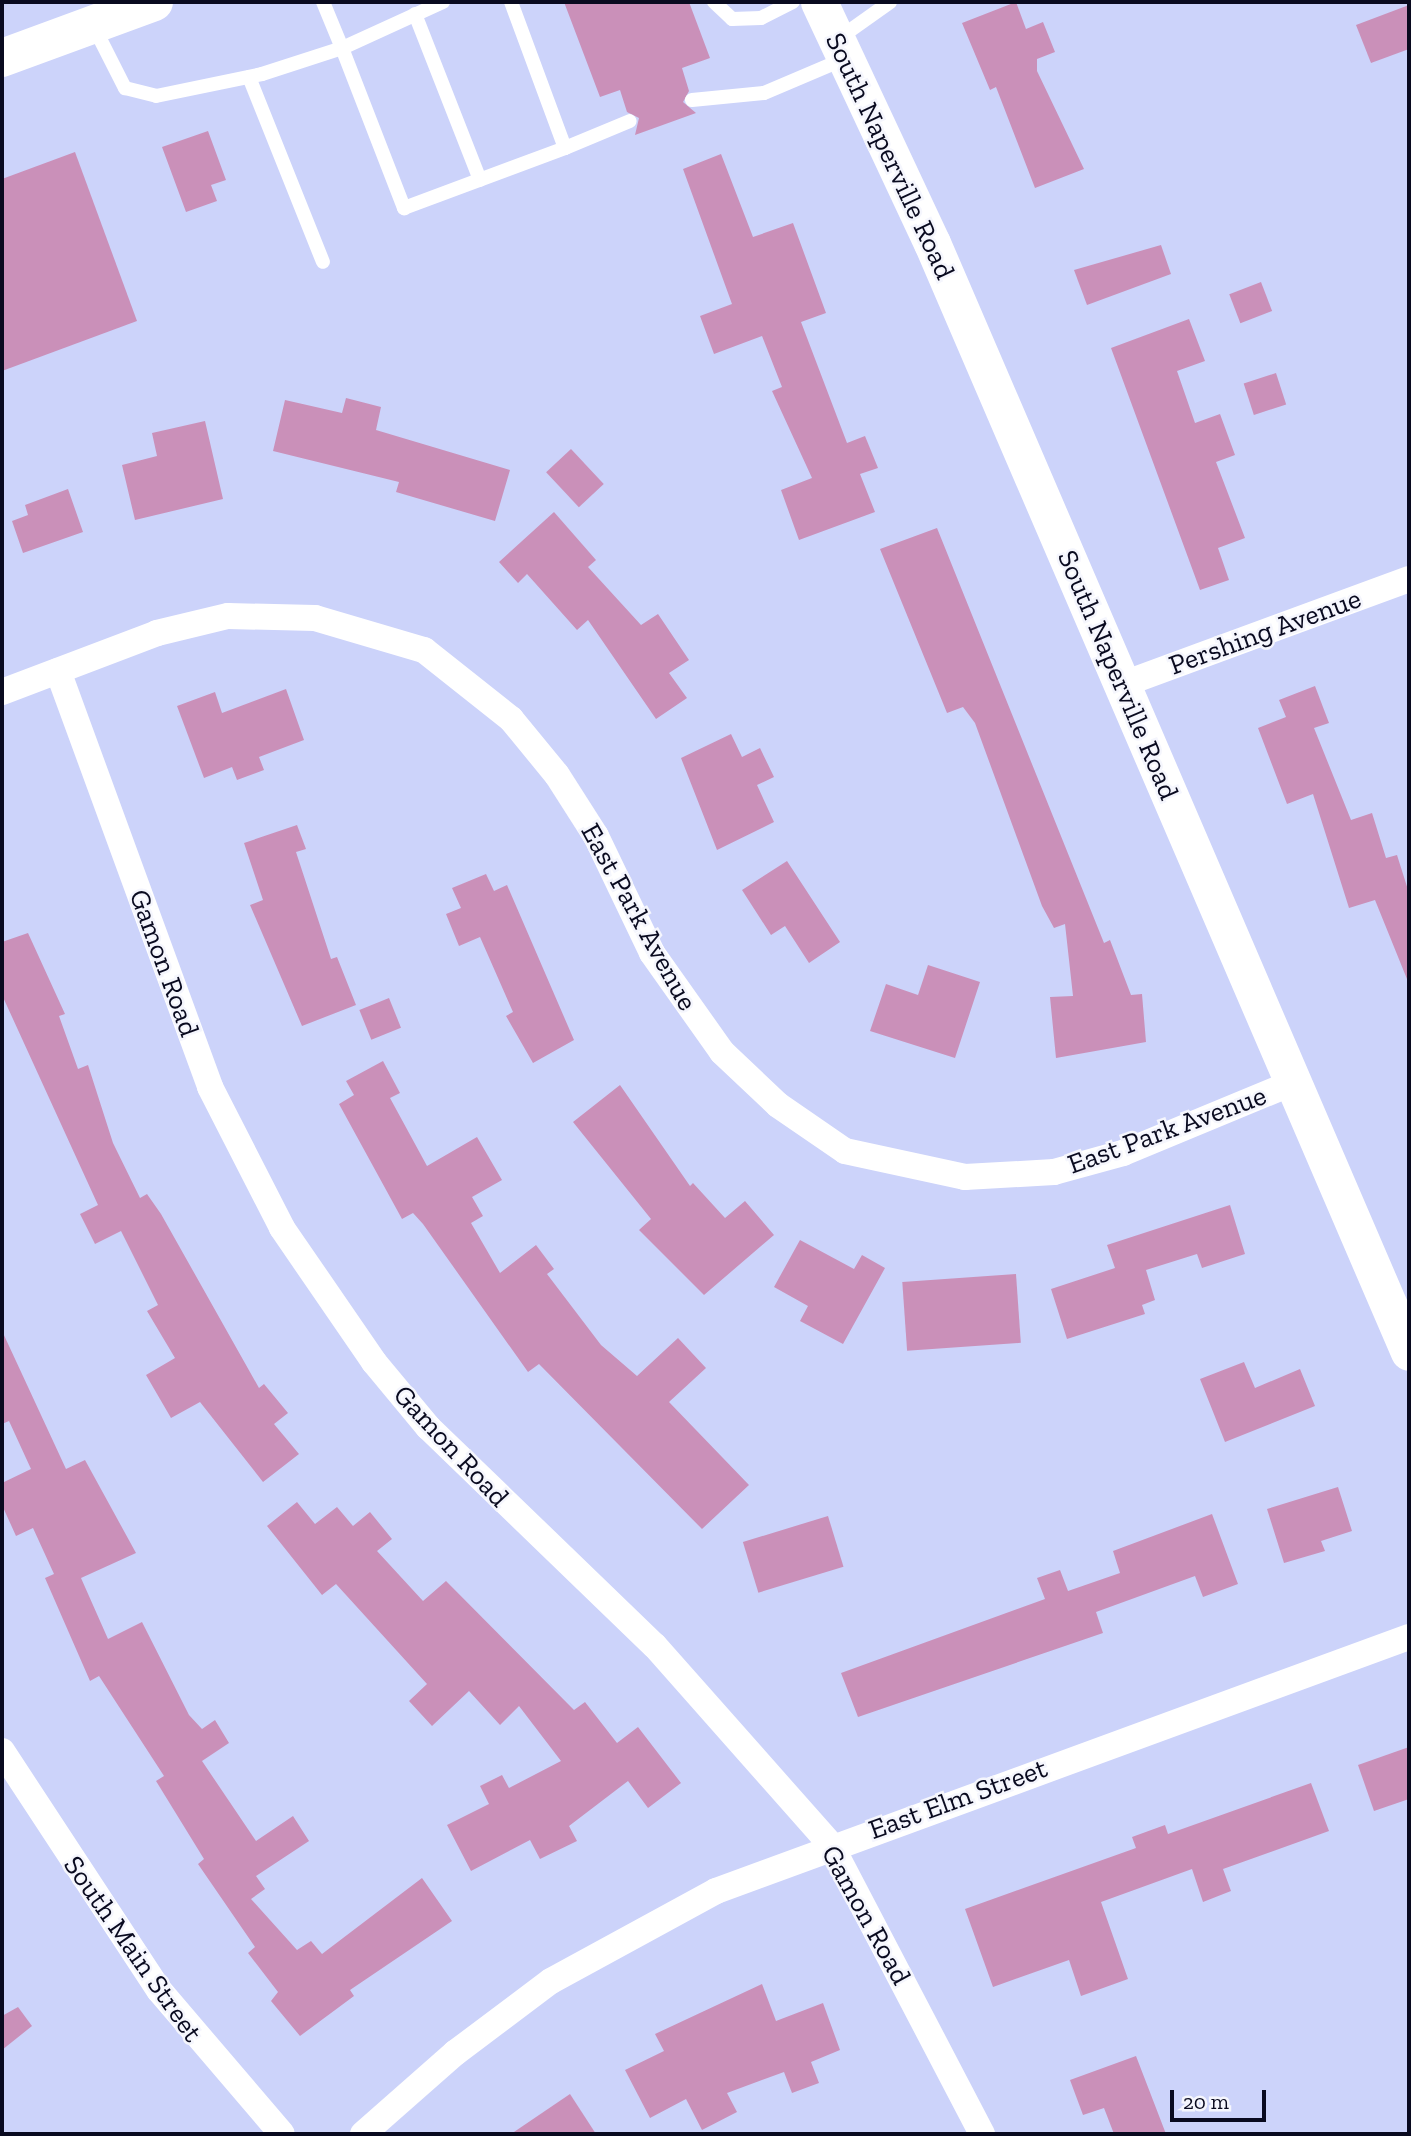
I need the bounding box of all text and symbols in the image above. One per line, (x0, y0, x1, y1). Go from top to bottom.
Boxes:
street label: South Naperville Road (818, 27, 962, 285)
street label: South Naperville Road (1050, 545, 1186, 805)
street label: Pershing Avenue (1164, 582, 1366, 682)
street label: East Park Avenue (573, 817, 705, 1017)
street label: Gamon Road (122, 885, 206, 1041)
street label: East Park Avenue (1063, 1078, 1271, 1182)
street label: Gamon Road (386, 1378, 516, 1514)
street label: East Elm Street (864, 1751, 1052, 1847)
street label: Gamon Road (814, 1840, 918, 1990)
street label: South Main Street (56, 1850, 210, 2048)
scale bar (1173, 2076, 1269, 2120)
text: 20 m (1183, 2089, 1229, 2114)

